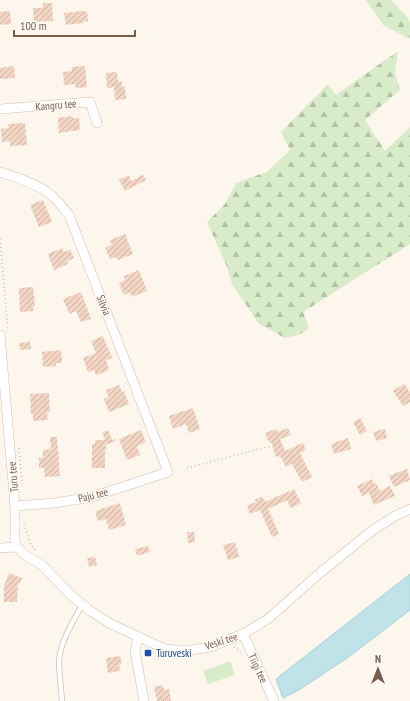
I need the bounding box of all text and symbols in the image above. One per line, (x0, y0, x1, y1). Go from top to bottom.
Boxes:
scale bar (14, 12, 135, 38)
text: 100 m (20, 18, 47, 33)
street label: Kangru tee (35, 96, 78, 114)
street label: Silvia (94, 293, 114, 317)
street label: Turu tee (5, 461, 21, 493)
street label: Paju tee (77, 484, 110, 505)
street label: Veski tee (202, 629, 240, 653)
place label: Turuveski (156, 646, 192, 660)
marker: Turuveski (143, 648, 153, 658)
north arrow (358, 649, 398, 689)
street label: Tiigi tee (245, 651, 271, 685)
text: N (375, 652, 381, 666)

